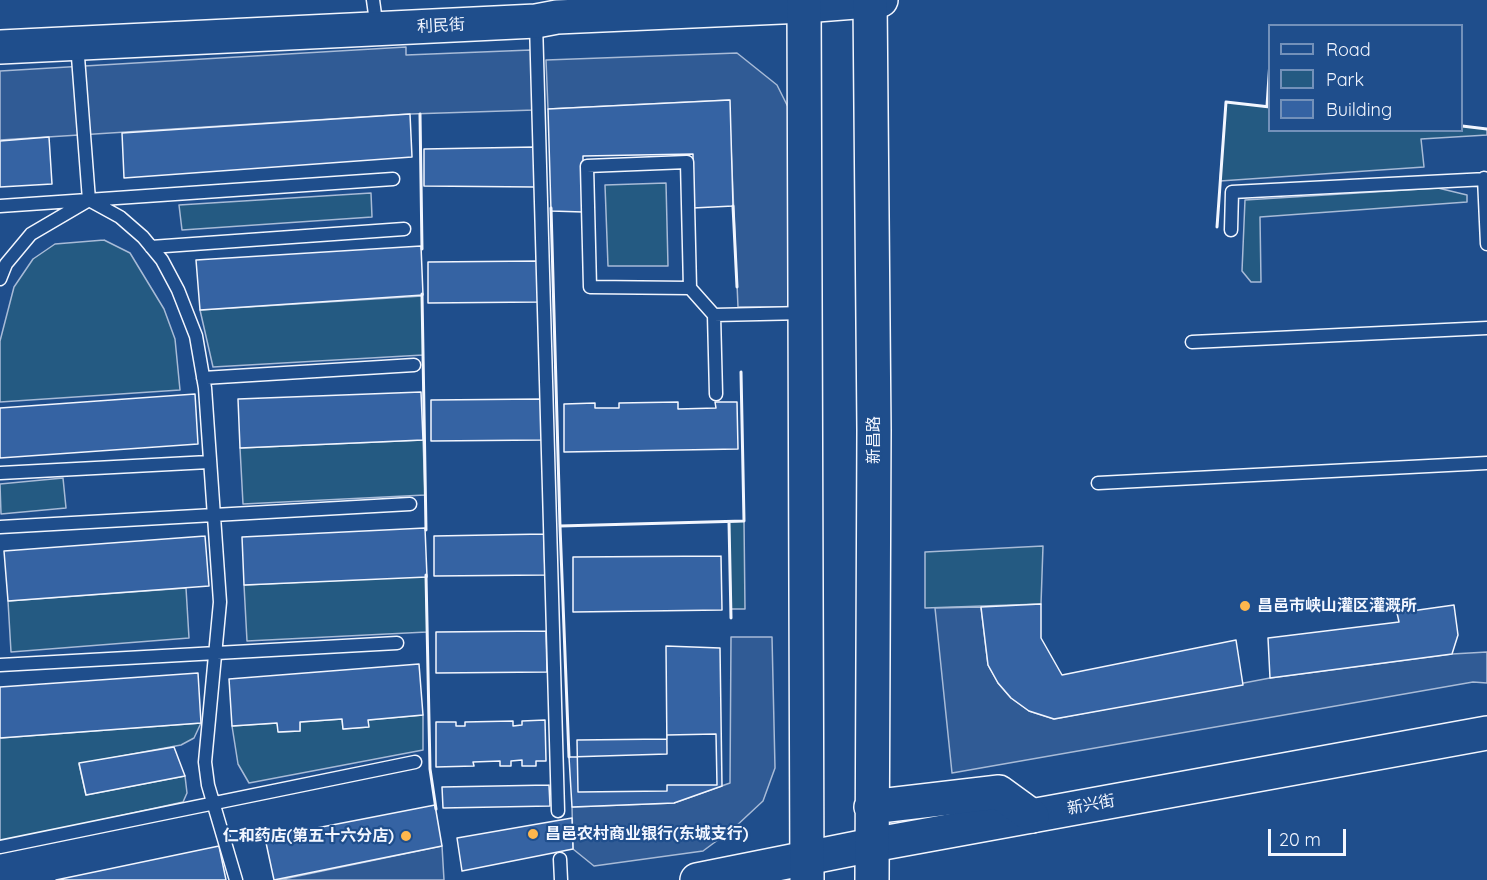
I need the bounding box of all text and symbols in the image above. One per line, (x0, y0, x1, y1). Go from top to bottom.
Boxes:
street label: 利民街 (417, 15, 465, 37)
legend (1268, 24, 1463, 132)
text: Road (1326, 38, 1371, 61)
text: Park (1326, 68, 1364, 91)
text: Building (1326, 98, 1392, 121)
street label: 新昌路 (864, 416, 884, 464)
place label: 昌邑市峡山灌区灌溉所 (1257, 596, 1417, 616)
marker: 昌邑市峡山灌区灌溉所 (1238, 599, 1252, 613)
street label: 新兴街 (1066, 791, 1116, 819)
scale bar (1271, 817, 1349, 855)
place label: 昌邑农村商业银行(东城支行) (545, 824, 748, 844)
place label: 仁和药店(第五十六分店) (223, 826, 394, 846)
marker: 昌邑农村商业银行(东城支行) (526, 827, 540, 841)
text: 20 m (1279, 828, 1321, 851)
marker: 仁和药店(第五十六分店) (399, 829, 413, 843)

